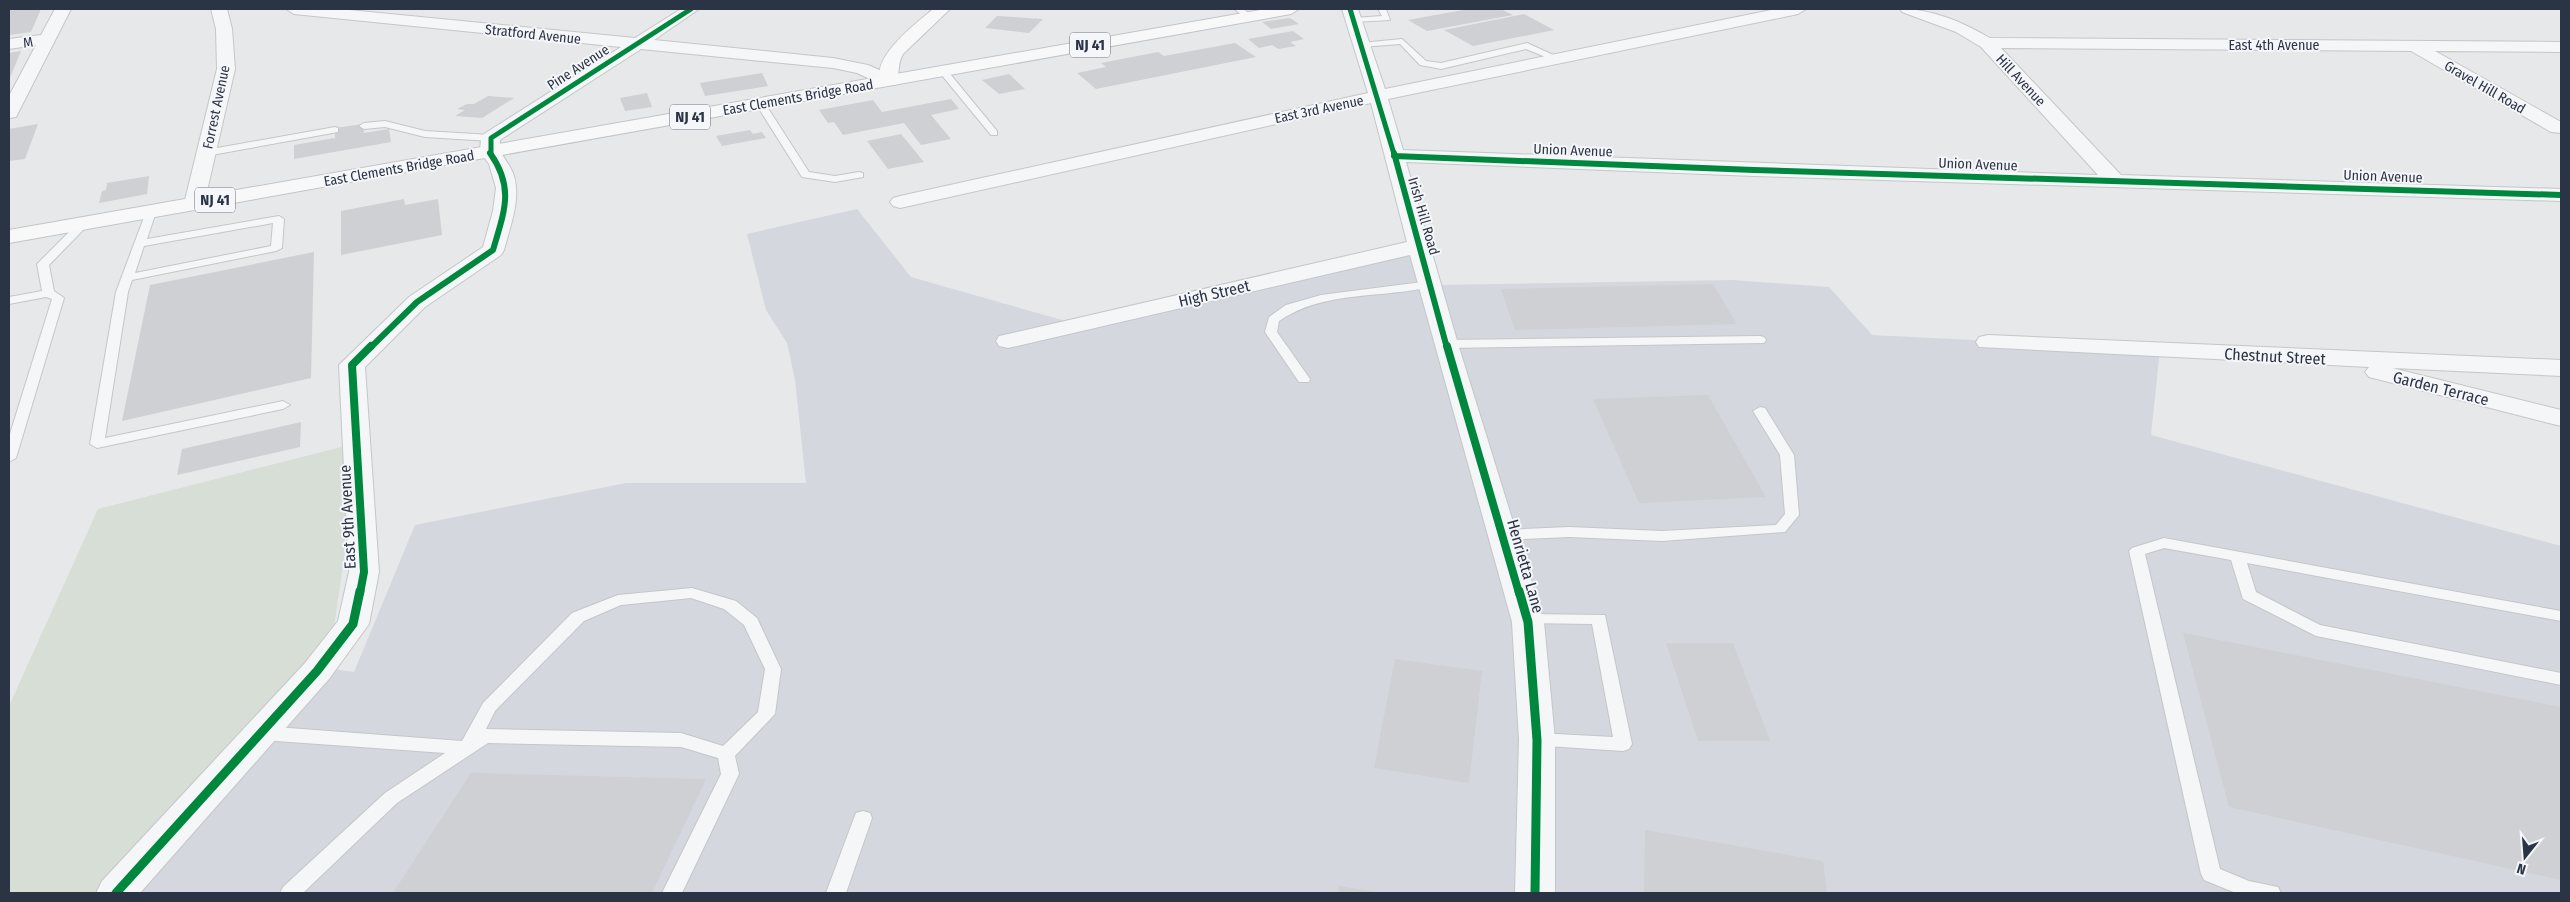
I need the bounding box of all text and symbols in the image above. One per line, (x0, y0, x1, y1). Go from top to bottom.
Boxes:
street label: Stratford Avenue (484, 21, 582, 48)
road number: NJ 41 (1070, 32, 1110, 58)
street label: M (22, 33, 34, 52)
street label: East 4th Avenue (2228, 37, 2320, 54)
street label: Pine Avenue (544, 41, 613, 94)
street label: Hill Avenue (1992, 51, 2049, 110)
street label: Gravel Hill Road (2441, 57, 2528, 118)
street label: Forrest Avenue (199, 64, 234, 151)
street label: East Clements Bridge Road (721, 76, 875, 119)
street label: East 3rd Avenue (1273, 92, 1365, 127)
road number: NJ 41 (670, 104, 710, 130)
street label: Union Avenue (1533, 141, 1613, 160)
street label: East Clements Bridge Road (322, 147, 476, 190)
street label: Union Avenue (1938, 155, 2018, 174)
street label: Union Avenue (2343, 167, 2423, 186)
street label: Irish Hill Road (1404, 175, 1443, 257)
road number: NJ 41 (195, 188, 235, 212)
street label: High Street (1177, 276, 1252, 311)
street label: Chestnut Street (2224, 344, 2327, 369)
street label: Garden Terrace (2391, 367, 2491, 410)
street label: East 9th Avenue (335, 464, 360, 569)
street label: Henrietta Lane (1503, 517, 1548, 615)
north arrow (2500, 832, 2550, 882)
text: N (2515, 860, 2528, 878)

